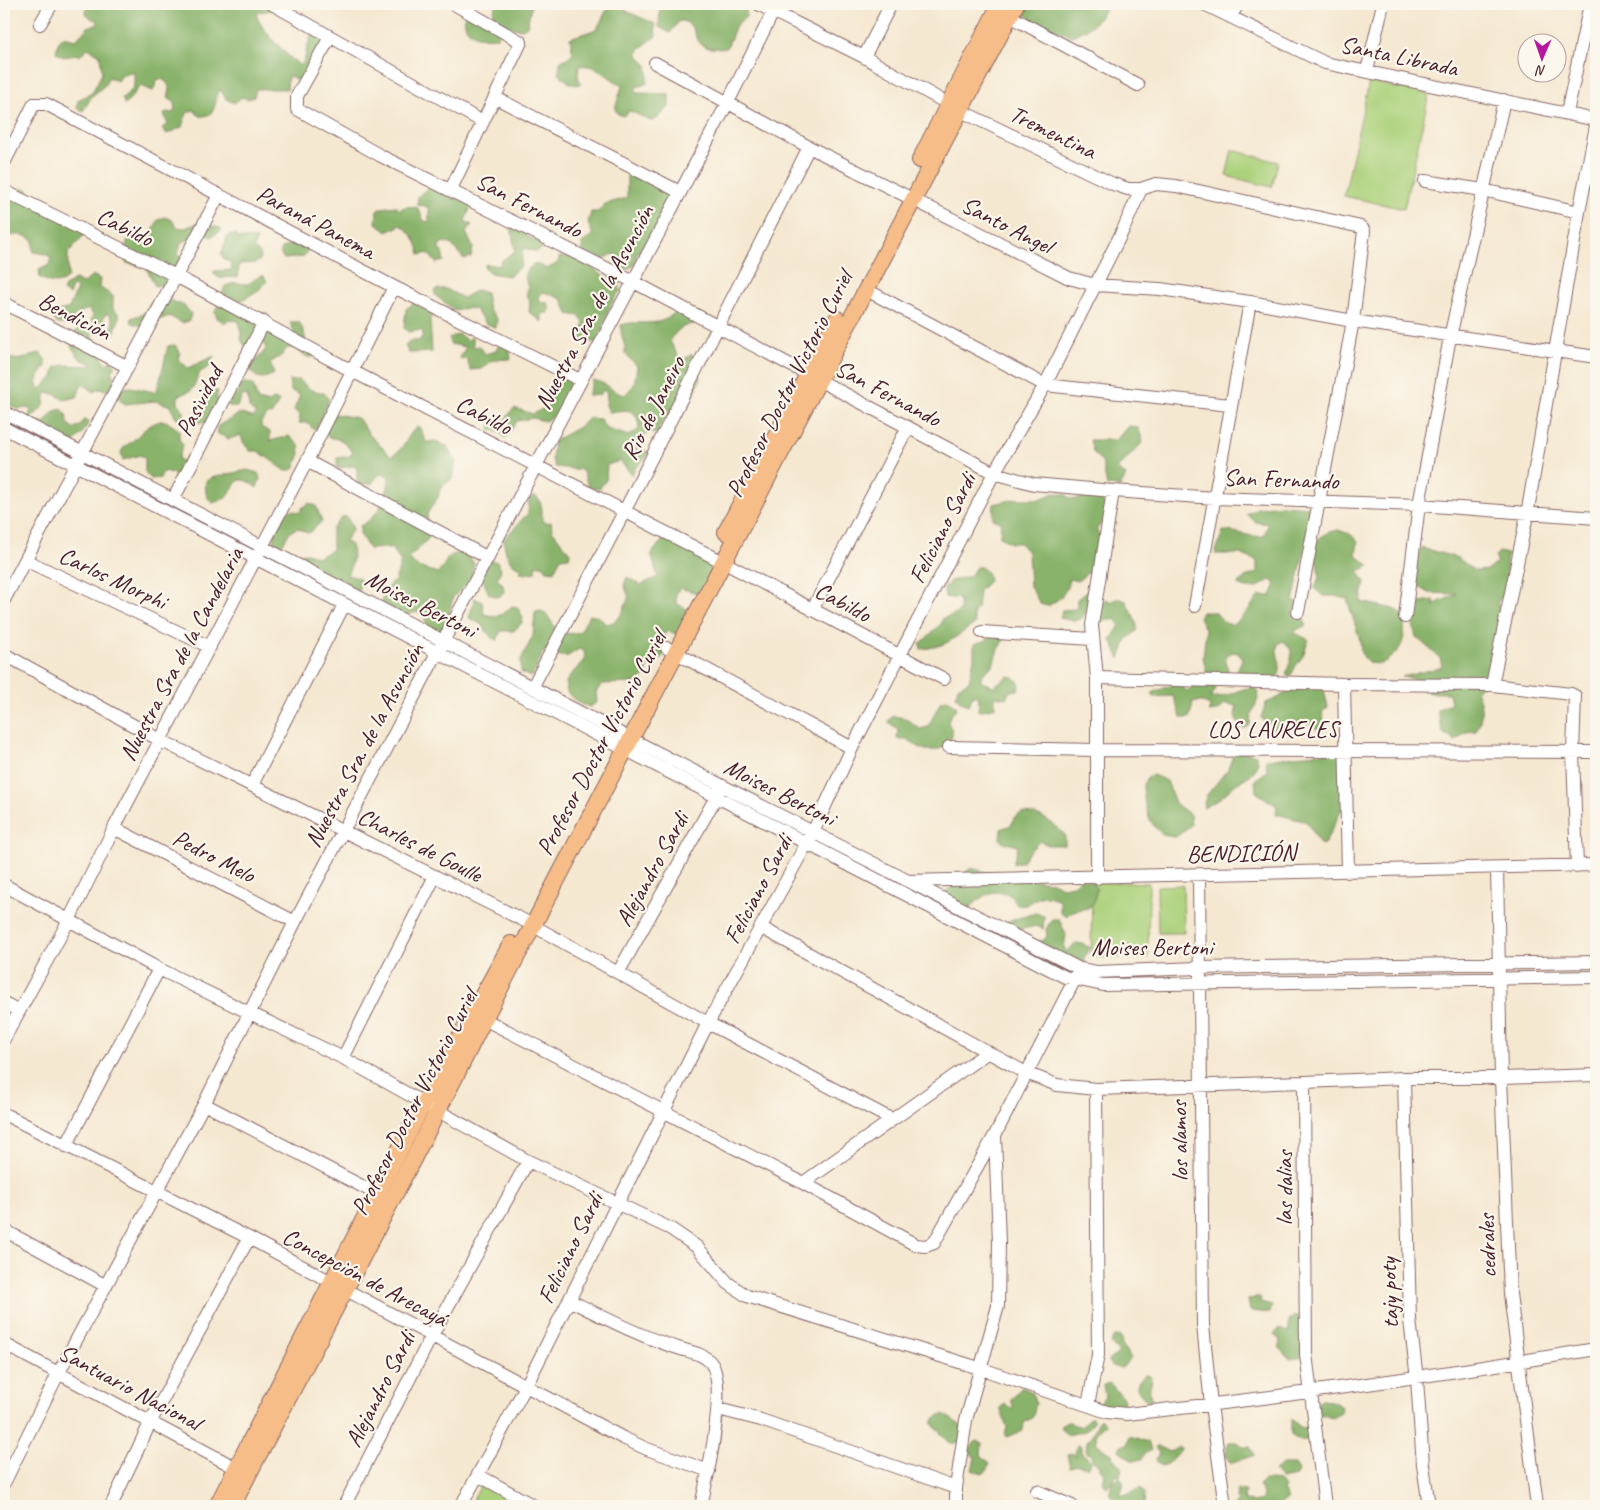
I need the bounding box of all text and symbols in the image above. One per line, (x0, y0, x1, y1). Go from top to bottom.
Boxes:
street label: Santa Librada (1338, 29, 1462, 83)
north arrow (1518, 32, 1568, 82)
text: N (1535, 62, 1546, 79)
street label: Trementina (1005, 98, 1103, 166)
street label: San Fernando (471, 165, 589, 245)
street label: Paraná Panema (252, 178, 382, 267)
street label: Santo Angel (956, 189, 1061, 262)
street label: Nuestra Sra. de la Asunción (527, 199, 661, 414)
street label: Cabildo (92, 201, 159, 254)
street label: Profesor Doctor Victorio Curiel (719, 263, 861, 502)
street label: Bendición (34, 285, 117, 348)
street label: Rio de Janeiro (614, 350, 693, 465)
street label: San Fernando (830, 353, 947, 434)
street label: Pasividad (169, 358, 231, 441)
street label: Cabildo (451, 388, 518, 442)
street label: San Fernando (1223, 462, 1341, 496)
street label: Feliciano Sardi (901, 466, 984, 588)
street label: Carlos Morphi (54, 540, 174, 617)
street label: Nuestra Sra de la Candelaria (112, 541, 251, 766)
street label: Moises Bertoni (360, 563, 485, 646)
street label: Cabildo (810, 575, 877, 630)
street label: Profesor Doctor Victorio Curiel (529, 622, 675, 860)
street label: Nuestra Sra. de la Asunción (297, 637, 431, 852)
street label: LOS LAURELES (1208, 714, 1342, 744)
street label: Moises Bertoni (719, 751, 844, 834)
street label: Charles de Goulle (353, 801, 489, 890)
street label: Alejandro Sardi (608, 804, 697, 931)
street label: Pedro Melo (168, 823, 262, 890)
street label: Feliciano Sardi (717, 827, 801, 949)
street label: BENDICIÓN (1186, 837, 1299, 869)
street label: Moises Bertoni (1092, 932, 1216, 962)
street label: Profesor Doctor Victorio Curiel (344, 981, 486, 1220)
street label: los alamos (1163, 1099, 1195, 1182)
street label: las dalias (1269, 1149, 1299, 1225)
street label: Feliciano Sardi (530, 1185, 611, 1308)
street label: cedrales (1471, 1212, 1503, 1279)
street label: Concepción de Arecayá (277, 1221, 455, 1334)
street label: tajy poty (1373, 1255, 1405, 1329)
street label: Alejandro Sardi (338, 1324, 423, 1452)
street label: Santuario Nacional (54, 1337, 210, 1439)

